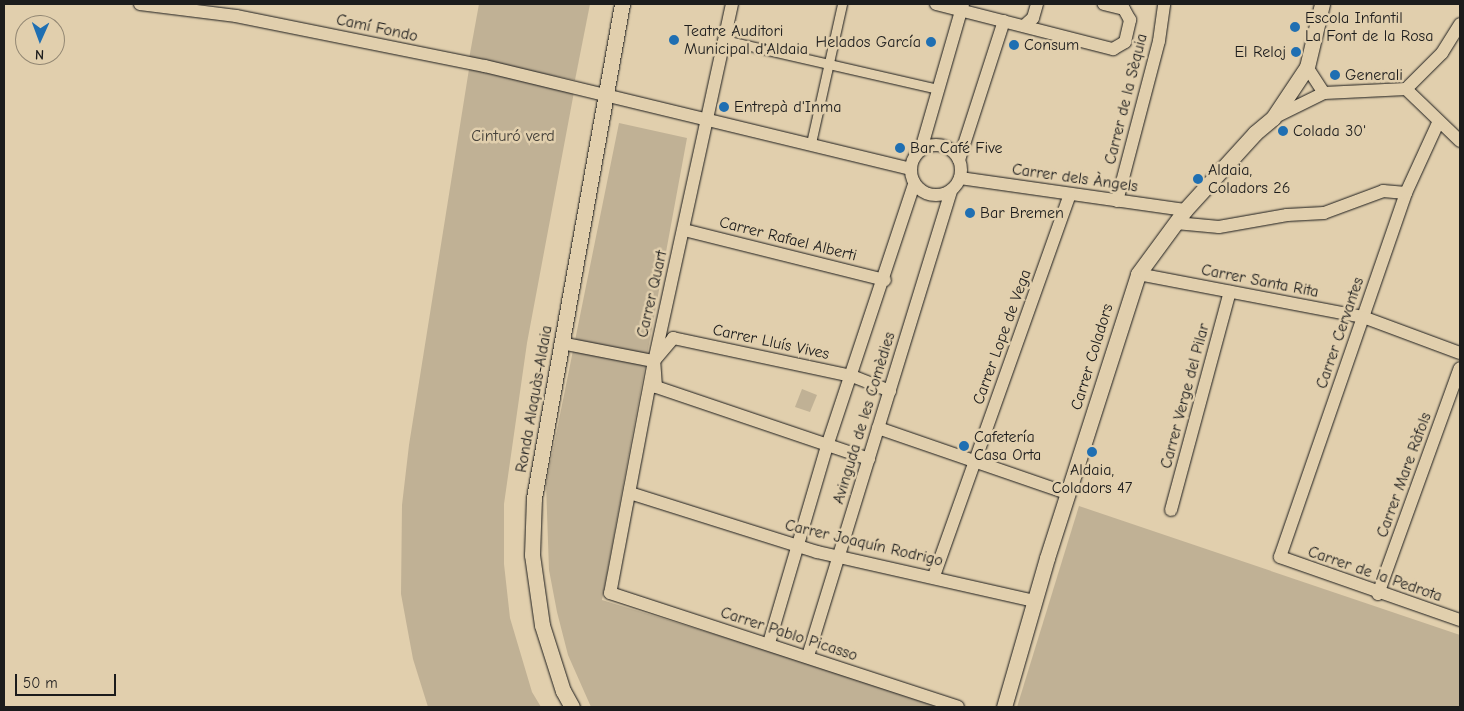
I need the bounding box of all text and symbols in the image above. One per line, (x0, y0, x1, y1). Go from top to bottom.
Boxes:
place label: Escola Infantil La Font de la Rosa (1305, 8, 1433, 46)
street label: Camí Fondo (334, 10, 420, 46)
north arrow (15, 15, 65, 65)
place label: Teatre Auditori Municipal d'Aldaia (684, 21, 808, 59)
marker: Escola Infantil La Font de la Rosa (1289, 21, 1301, 33)
place label: Helados García (816, 32, 921, 52)
street label: Carrer de la Sèquia (1100, 32, 1152, 166)
marker: Teatre Auditori Municipal d'Aldaia (668, 34, 680, 46)
place label: Consum (1024, 35, 1079, 55)
marker: Helados García (925, 36, 937, 48)
marker: Consum (1008, 39, 1020, 51)
place label: El Reloj (1234, 42, 1286, 62)
text: N (35, 46, 44, 63)
marker: El Reloj (1290, 46, 1302, 58)
place label: Generali (1345, 65, 1403, 85)
marker: Generali (1329, 69, 1341, 81)
place label: Entrepà d'Inma (734, 97, 841, 117)
marker: Entrepà d'Inma (718, 101, 730, 113)
place label: Colada 30' (1293, 121, 1366, 141)
marker: Colada 30' (1277, 125, 1289, 137)
park label: Cinturó verd (471, 126, 555, 146)
place label: Bar Café Five (910, 138, 1003, 158)
marker: Bar Café Five (894, 142, 906, 154)
street label: Carrer dels Àngels (1011, 160, 1139, 196)
place label: Aldaia, Coladors 26 (1208, 160, 1290, 198)
marker: Aldaia, Coladors 26 (1192, 173, 1204, 185)
place label: Bar Bremen (980, 203, 1064, 223)
marker: Bar Bremen (964, 207, 976, 219)
street label: Carrer Rafael Alberti (717, 213, 859, 265)
street label: Carrer Quart (633, 249, 671, 339)
street label: Carrer Santa Rita (1200, 260, 1320, 302)
street label: Carrer Lope de Vega (969, 267, 1035, 407)
street label: Carrer Cervantes (1312, 275, 1368, 391)
street label: Carrer Coladors (1067, 302, 1117, 412)
street label: Carrer Lluís Vives (711, 320, 831, 364)
street label: Carrer Verge del Pilar (1156, 321, 1214, 471)
street label: Ronda Alaquàs-Aldaia (512, 324, 556, 474)
street label: Avinguda de les Comèdies (829, 330, 899, 506)
street label: Carrer Mare Ràfols (1372, 410, 1436, 540)
place label: Cafetería Casa Orta (974, 427, 1041, 465)
marker: Cafetería Casa Orta (958, 440, 970, 452)
marker: Aldaia, Coladors 47 (1086, 446, 1098, 458)
place label: Aldaia, Coladors 47 (1052, 460, 1132, 498)
street label: Carrer Joaquín Rodrigo (783, 515, 945, 571)
street label: Carrer de la Pedrota (1305, 542, 1445, 606)
street label: Carrer Pablo Picasso (718, 603, 860, 665)
scale bar (18, 664, 119, 696)
text: 50 m (23, 674, 58, 692)

